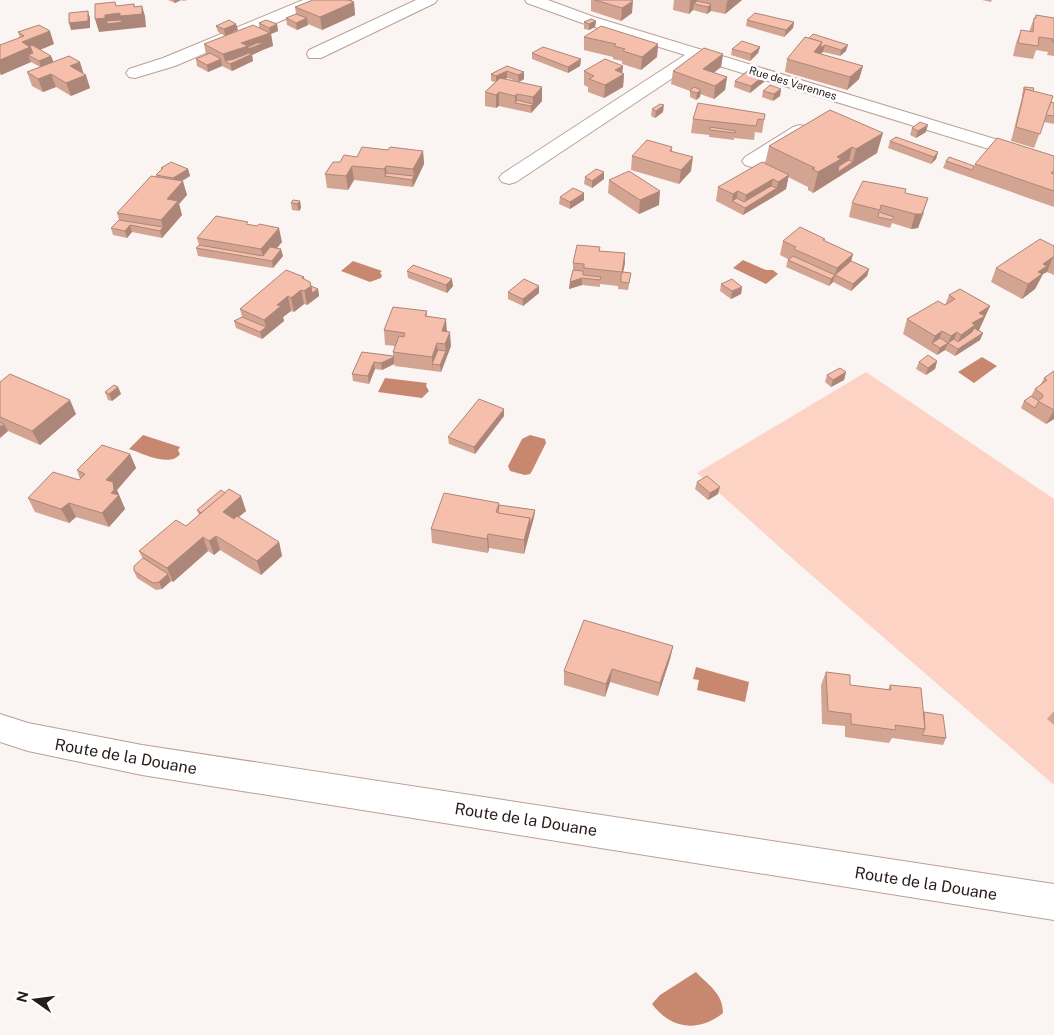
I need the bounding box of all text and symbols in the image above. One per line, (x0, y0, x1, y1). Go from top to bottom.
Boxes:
street label: Rue des Varennes (748, 64, 839, 102)
street label: Route de la Douane (53, 735, 198, 778)
street label: Route de la Douane (453, 799, 598, 840)
street label: Route de la Douane (853, 863, 998, 904)
north arrow (10, 975, 60, 1025)
text: N (13, 990, 31, 1004)

